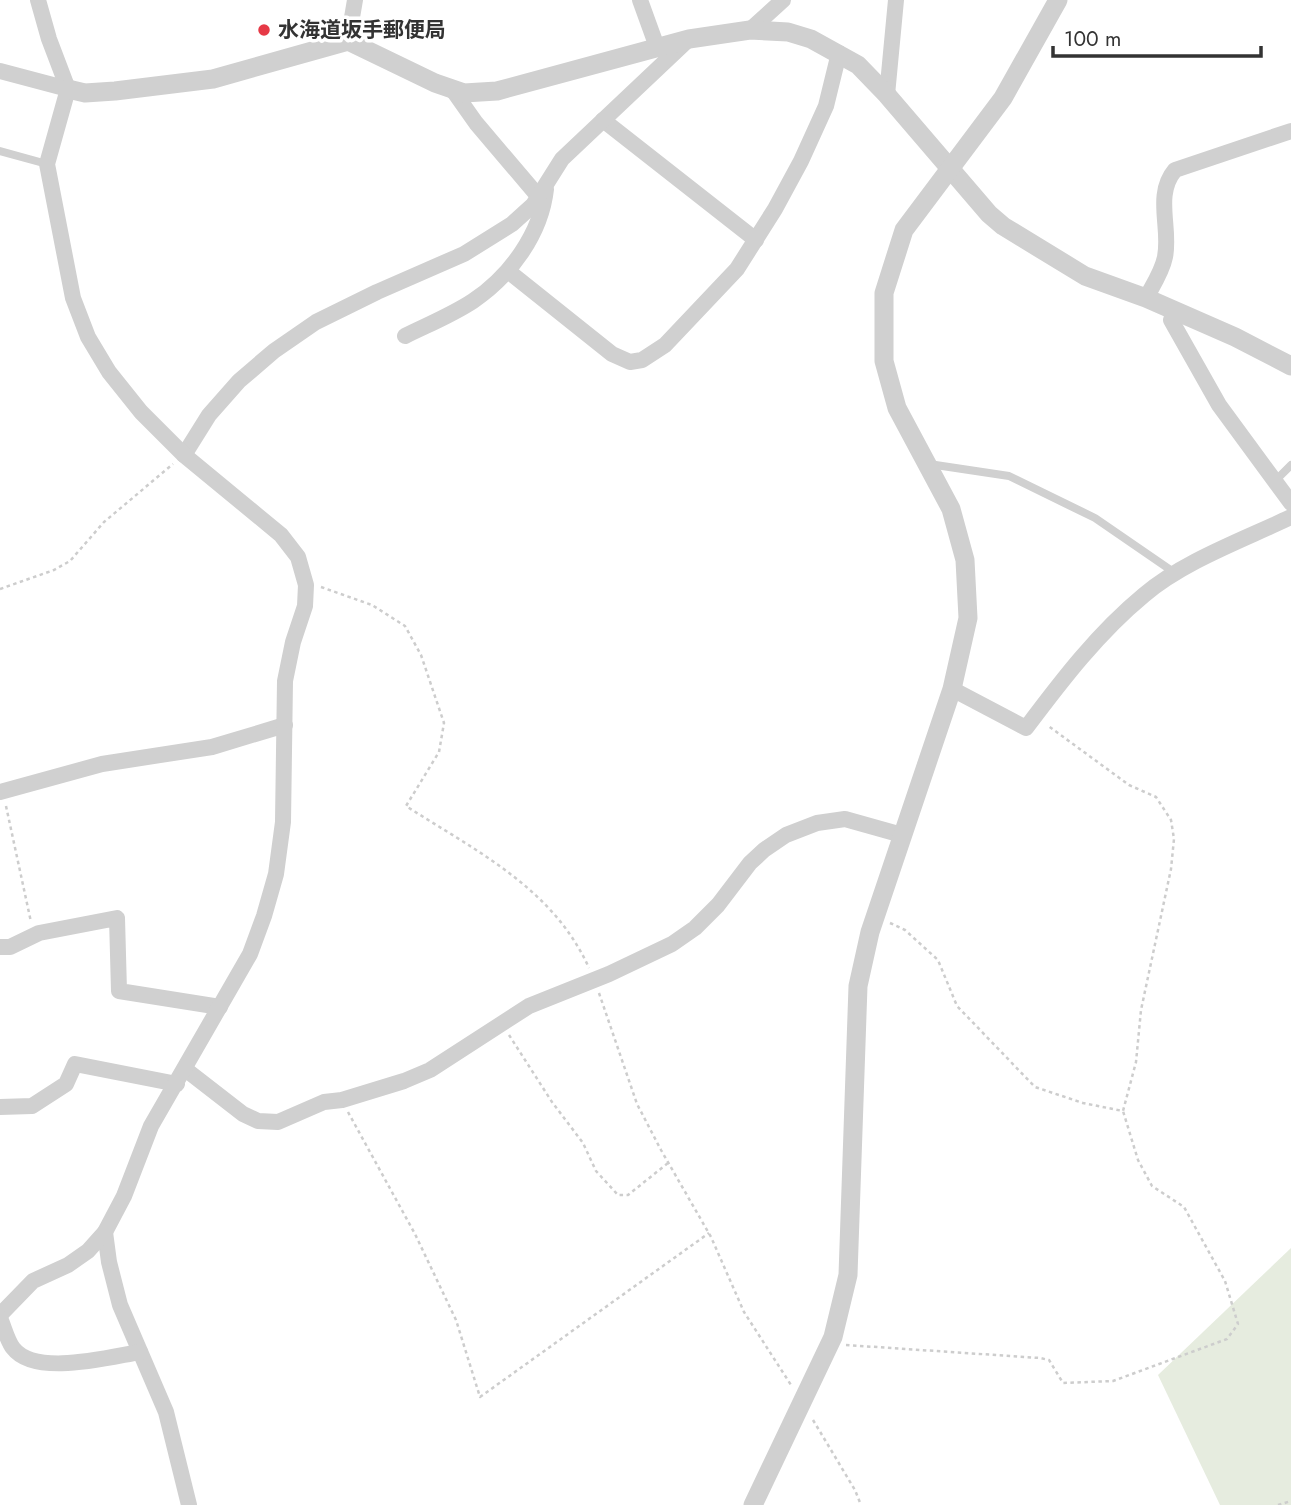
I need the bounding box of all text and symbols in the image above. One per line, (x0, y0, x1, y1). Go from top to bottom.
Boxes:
scale bar (1053, 14, 1261, 58)
place label: 水海道坂手郵便局 (278, 15, 446, 45)
marker: 水海道坂手郵便局 (256, 22, 272, 38)
text: 100 m (1064, 24, 1121, 54)

